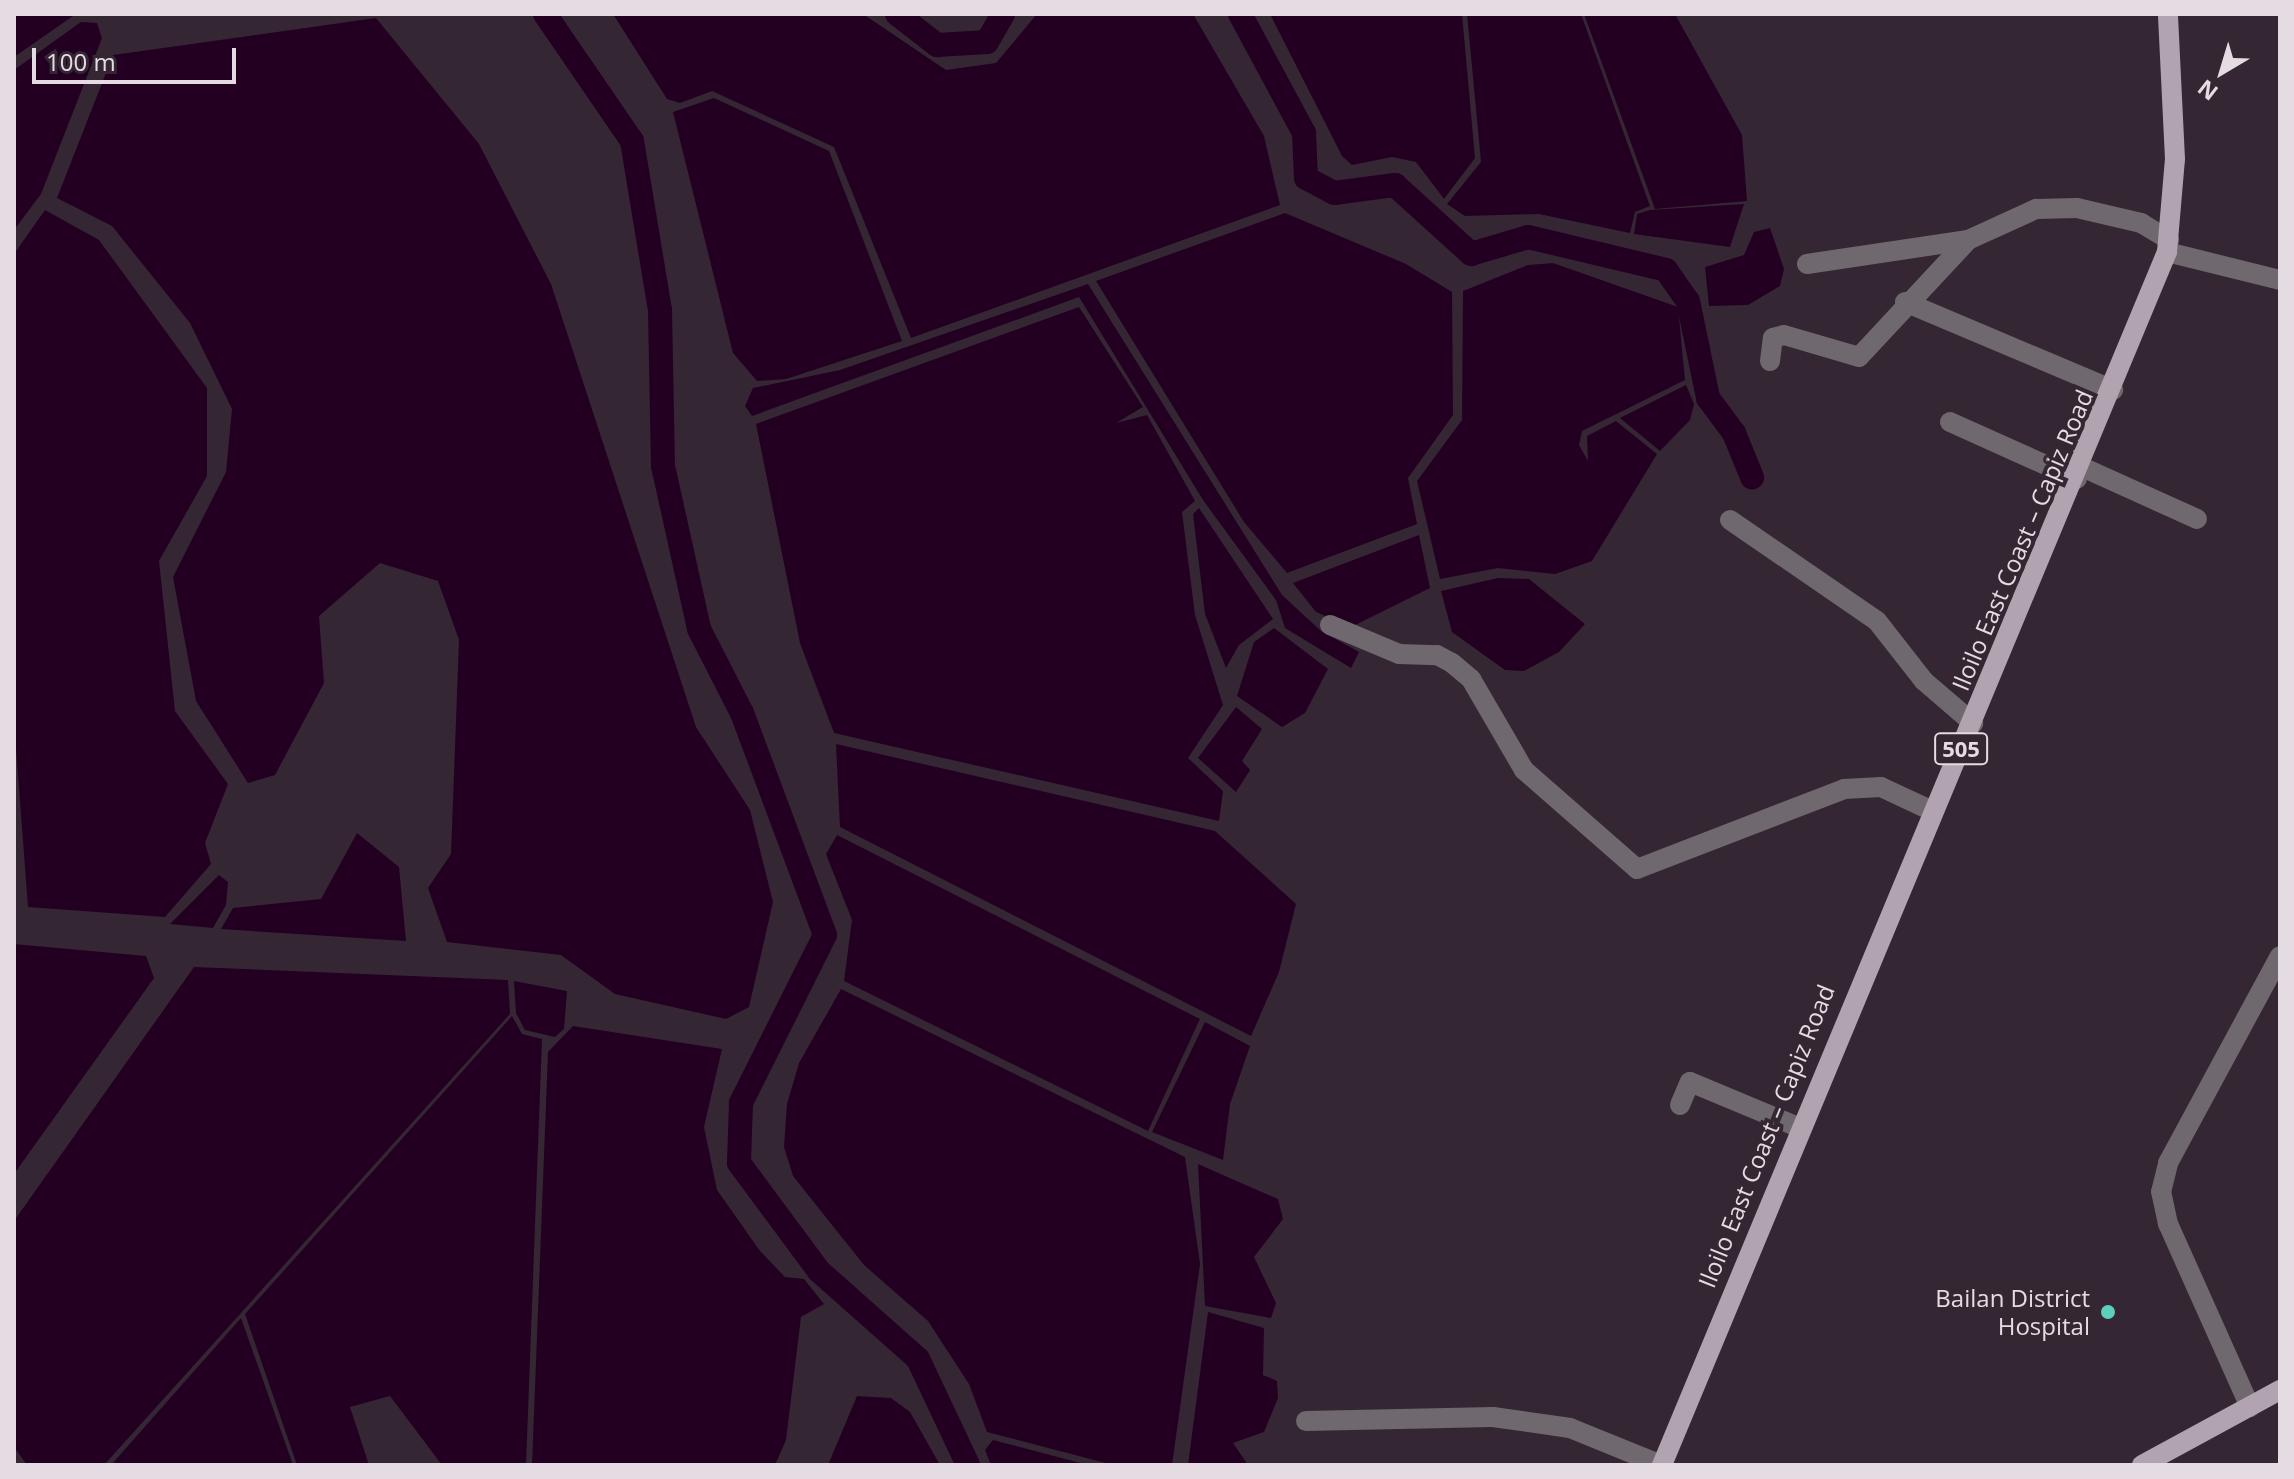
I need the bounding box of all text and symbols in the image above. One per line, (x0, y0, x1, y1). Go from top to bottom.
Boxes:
scale bar (36, 32, 240, 82)
north arrow (2182, 32, 2262, 112)
text: 100 m (46, 45, 116, 78)
text: N (2191, 74, 2224, 108)
street label: Iloilo East Coast – Capiz Road (1945, 385, 2099, 695)
road number: 505 (1933, 731, 1989, 767)
street label: Iloilo East Coast – Capiz Road (1692, 980, 1840, 1292)
place label: Bailan District Hospital (1935, 1284, 2090, 1340)
marker: Bailan District Hospital (2097, 1301, 2119, 1323)

